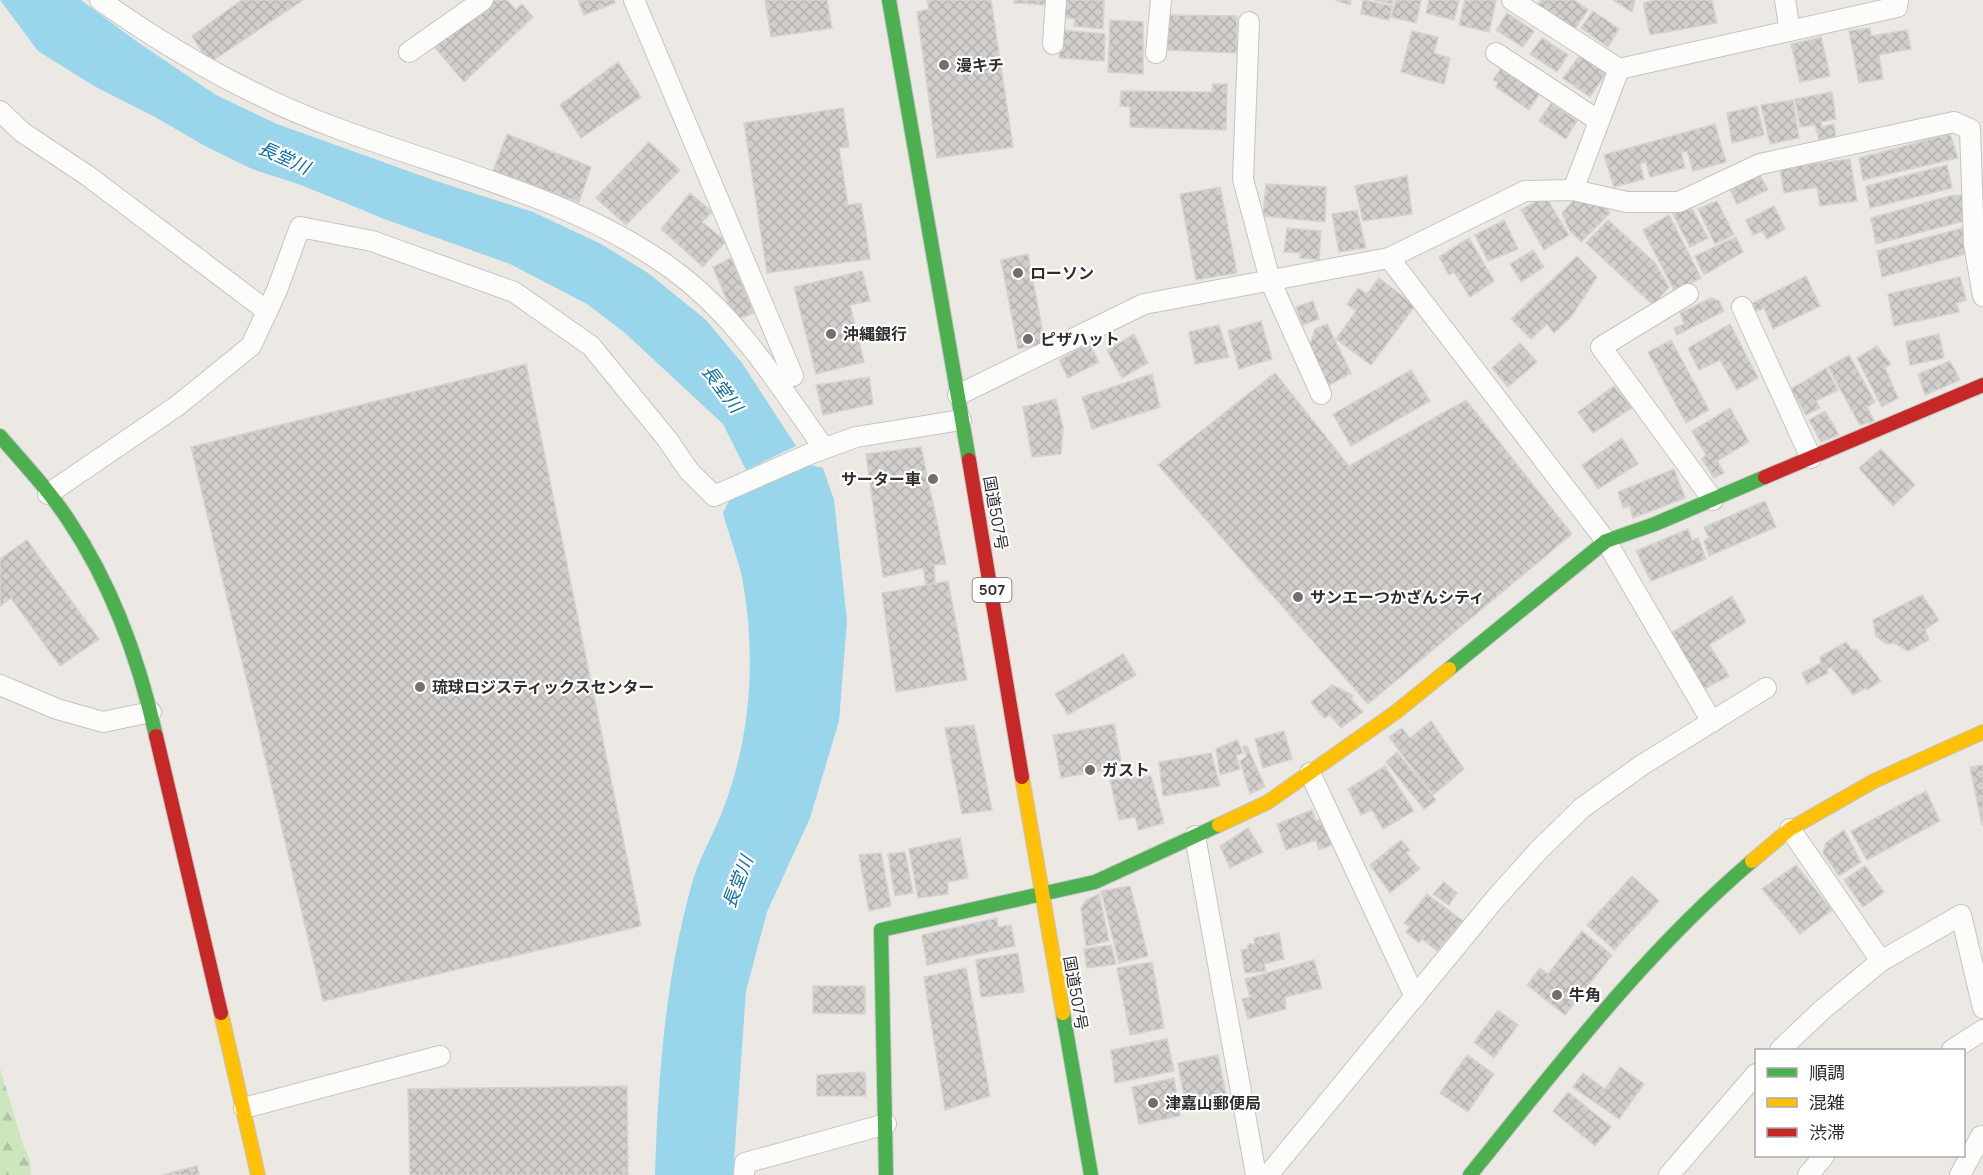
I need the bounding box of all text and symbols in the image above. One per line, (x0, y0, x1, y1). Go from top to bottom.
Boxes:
place label: 漫キチ (956, 54, 1004, 76)
marker: 漫キチ (937, 58, 951, 72)
water label: 長堂川 (255, 135, 316, 180)
place label: ローソン (1030, 262, 1094, 284)
marker: ローソン (1011, 266, 1025, 280)
place label: 沖縄銀行 (843, 323, 907, 345)
marker: 沖縄銀行 (824, 327, 838, 341)
place label: ピザハット (1040, 328, 1120, 350)
marker: ピザハット (1021, 332, 1035, 346)
water label: 長堂川 (697, 360, 750, 419)
place label: サーター車 (841, 468, 921, 490)
marker: サーター車 (926, 472, 940, 486)
street label: 国道507号 (979, 474, 1013, 552)
road number: 507 (972, 578, 1012, 602)
place label: サンエーつかざんシティ (1310, 586, 1485, 608)
marker: サンエーつかざんシティ (1291, 590, 1305, 604)
place label: 琉球ロジスティックスセンター (432, 676, 655, 698)
marker: 琉球ロジスティックスセンター (413, 680, 427, 694)
place label: ガスト (1102, 759, 1150, 781)
marker: ガスト (1083, 763, 1097, 777)
water label: 長堂川 (716, 850, 759, 911)
street label: 国道507号 (1059, 954, 1093, 1032)
place label: 牛角 (1569, 984, 1601, 1006)
marker: 牛角 (1550, 988, 1564, 1002)
legend (1755, 1049, 1965, 1157)
text: 順調 (1809, 1060, 1845, 1084)
text: 混雑 (1809, 1090, 1845, 1114)
place label: 津嘉山郵便局 (1165, 1092, 1261, 1114)
marker: 津嘉山郵便局 (1146, 1096, 1160, 1110)
text: 渋滞 (1809, 1120, 1845, 1144)

